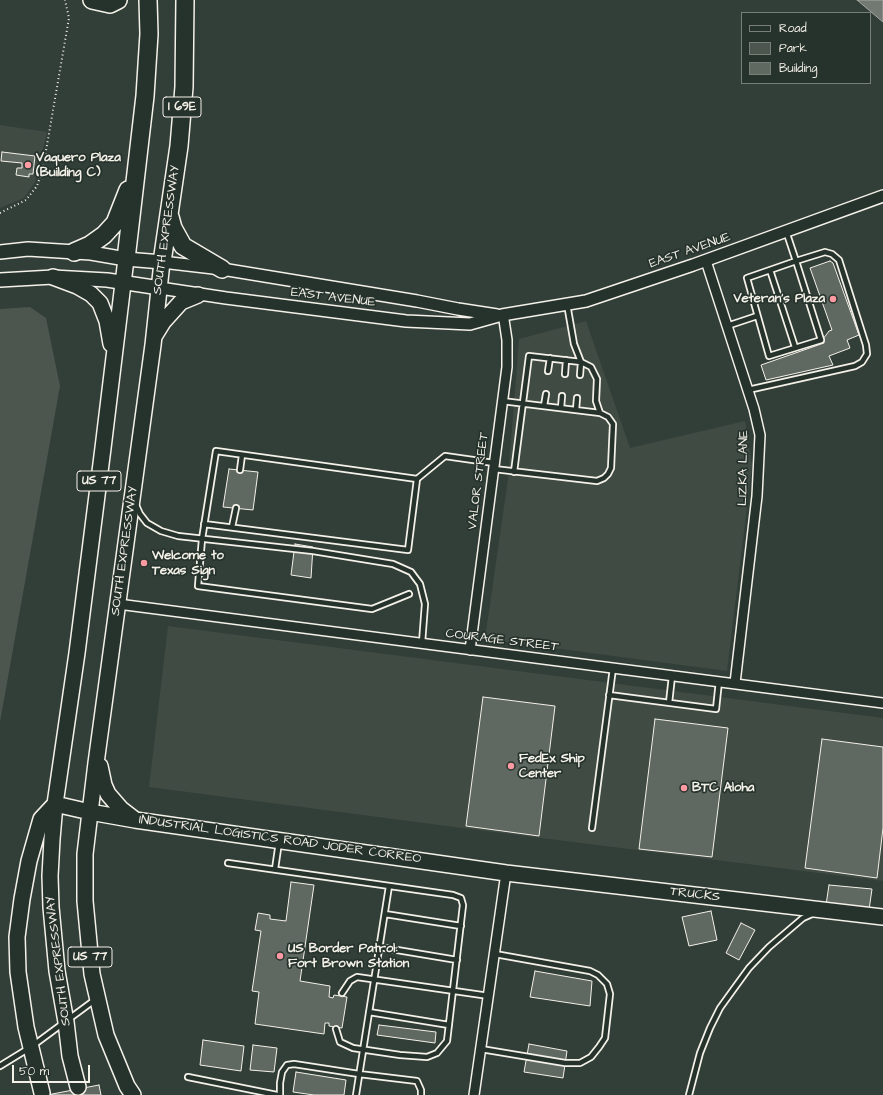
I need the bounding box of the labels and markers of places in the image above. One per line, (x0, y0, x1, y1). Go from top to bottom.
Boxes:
place label: Vaquero Plaza (Building C) (36, 150, 121, 181)
marker: Vaquero Plaza (Building C) (23, 160, 33, 170)
place label: Veteran's Plaza (733, 291, 825, 307)
marker: Veteran's Plaza (828, 294, 838, 304)
place label: Welcome to Texas Sign (152, 548, 224, 579)
marker: Welcome to Texas Sign (139, 558, 149, 568)
place label: FedEx Ship Center (519, 751, 585, 782)
marker: FedEx Ship Center (506, 761, 516, 771)
place label: BTC Aloha (692, 780, 754, 796)
marker: BTC Aloha (679, 783, 689, 793)
place label: US Border Patrol: Fort Brown Station (288, 941, 409, 972)
marker: US Border Patrol: Fort Brown Station (275, 951, 285, 961)

